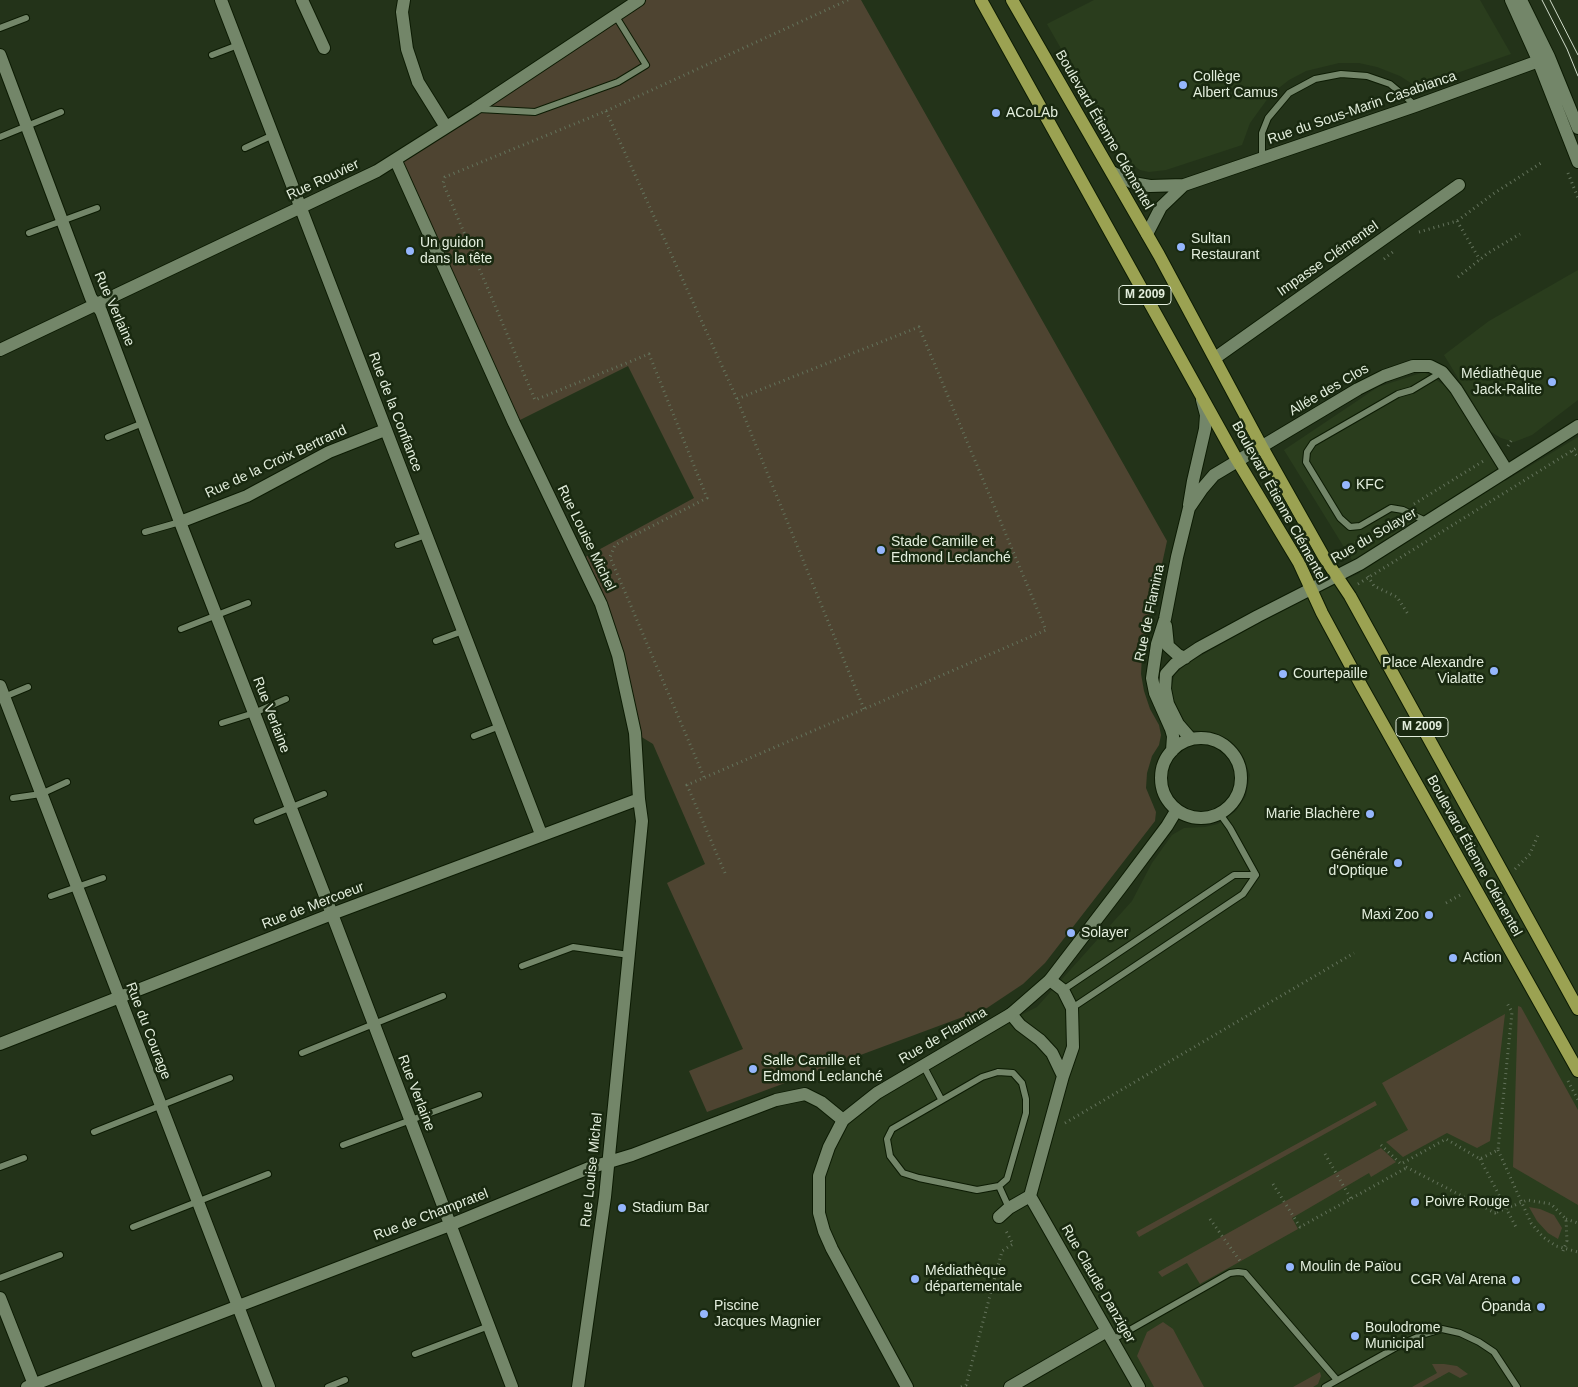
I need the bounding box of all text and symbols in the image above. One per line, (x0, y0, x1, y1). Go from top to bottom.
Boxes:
street label: Boulevard Étienne Clémentel (1051, 47, 1157, 213)
street label: Rue du Sous-Marin Casabianca (1265, 68, 1459, 148)
place label: Collège Albert Camus (1193, 69, 1278, 102)
marker: Collège Albert Camus (1177, 79, 1189, 91)
place label: ACoLAb (1006, 105, 1058, 121)
marker: ACoLAb (990, 107, 1002, 119)
street label: Rue Rouvier (284, 156, 362, 204)
street label: Impasse Clémentel (1274, 218, 1382, 300)
place label: Sultan Restaurant (1191, 231, 1259, 264)
place label: Un guidon dans la tête (420, 235, 492, 268)
marker: Sultan Restaurant (1175, 241, 1187, 253)
marker: Un guidon dans la tête (404, 245, 416, 257)
street label: Rue Verlaine (90, 269, 138, 349)
road number: M 2009 (1119, 286, 1171, 304)
street label: Rue de la Confiance (364, 350, 426, 474)
street label: Allée des Clos (1286, 360, 1372, 420)
place label: Médiathèque Jack-Ralite (1461, 366, 1542, 398)
marker: Médiathèque Jack-Ralite (1546, 376, 1558, 388)
street label: Boulevard Étienne Clémentel (1228, 419, 1330, 585)
street label: Rue de la Croix Bertrand (203, 422, 349, 502)
place label: KFC (1356, 477, 1384, 493)
marker: KFC (1340, 479, 1352, 491)
street label: Rue Louise Michel (553, 483, 619, 593)
street label: Rue du Solayer (1328, 505, 1420, 567)
place label: Stade Camille et Edmond Leclanché (891, 534, 1011, 566)
marker: Stade Camille et Edmond Leclanché (875, 544, 887, 556)
street label: Rue de Flamina (1132, 563, 1168, 663)
place label: Place Alexandre Vialatte (1382, 655, 1484, 688)
marker: Place Alexandre Vialatte (1488, 665, 1500, 677)
place label: Courtepaille (1293, 666, 1368, 682)
marker: Courtepaille (1277, 668, 1289, 680)
street label: Rue Verlaine (249, 675, 293, 755)
road number: M 2009 (1396, 718, 1448, 736)
street label: Boulevard Étienne Clémentel (1423, 773, 1525, 939)
place label: Marie Blachère (1266, 806, 1360, 822)
marker: Marie Blachère (1364, 808, 1376, 820)
place label: Générale d'Optique (1329, 847, 1388, 880)
marker: Générale d'Optique (1392, 857, 1404, 869)
street label: Rue de Mercoeur (259, 879, 367, 933)
place label: Maxi Zoo (1361, 907, 1419, 923)
marker: Maxi Zoo (1423, 909, 1435, 921)
place label: Solayer (1081, 925, 1128, 941)
marker: Solayer (1065, 927, 1077, 939)
place label: Action (1463, 950, 1502, 966)
marker: Action (1447, 952, 1459, 964)
street label: Rue du Courage (122, 980, 174, 1082)
street label: Rue de Flamina (896, 1004, 990, 1068)
street label: Rue Verlaine (394, 1053, 438, 1133)
place label: Salle Camille et Edmond Leclanché (763, 1053, 883, 1086)
marker: Salle Camille et Edmond Leclanché (747, 1063, 759, 1075)
street label: Rue Louise Michel (578, 1112, 606, 1228)
street label: Rue de Champratel (371, 1185, 491, 1245)
place label: Poivre Rouge (1425, 1194, 1510, 1210)
marker: Poivre Rouge (1409, 1196, 1421, 1208)
place label: Stadium Bar (632, 1200, 709, 1216)
marker: Stadium Bar (616, 1202, 628, 1214)
street label: Rue Claude Danziger (1057, 1222, 1139, 1346)
place label: Moulin de Païou (1300, 1259, 1401, 1275)
marker: Moulin de Païou (1284, 1261, 1296, 1273)
place label: Médiathèque départementale (925, 1263, 1022, 1295)
place label: CGR Val Arena (1411, 1272, 1506, 1288)
marker: Médiathèque départementale (909, 1273, 921, 1285)
marker: CGR Val Arena (1510, 1274, 1522, 1286)
place label: Piscine Jacques Magnier (714, 1298, 821, 1330)
place label: Ôpanda (1481, 1299, 1531, 1315)
marker: Ôpanda (1535, 1301, 1547, 1313)
marker: Piscine Jacques Magnier (698, 1308, 710, 1320)
place label: Boulodrome Municipal (1365, 1320, 1440, 1352)
marker: Boulodrome Municipal (1349, 1330, 1361, 1342)

